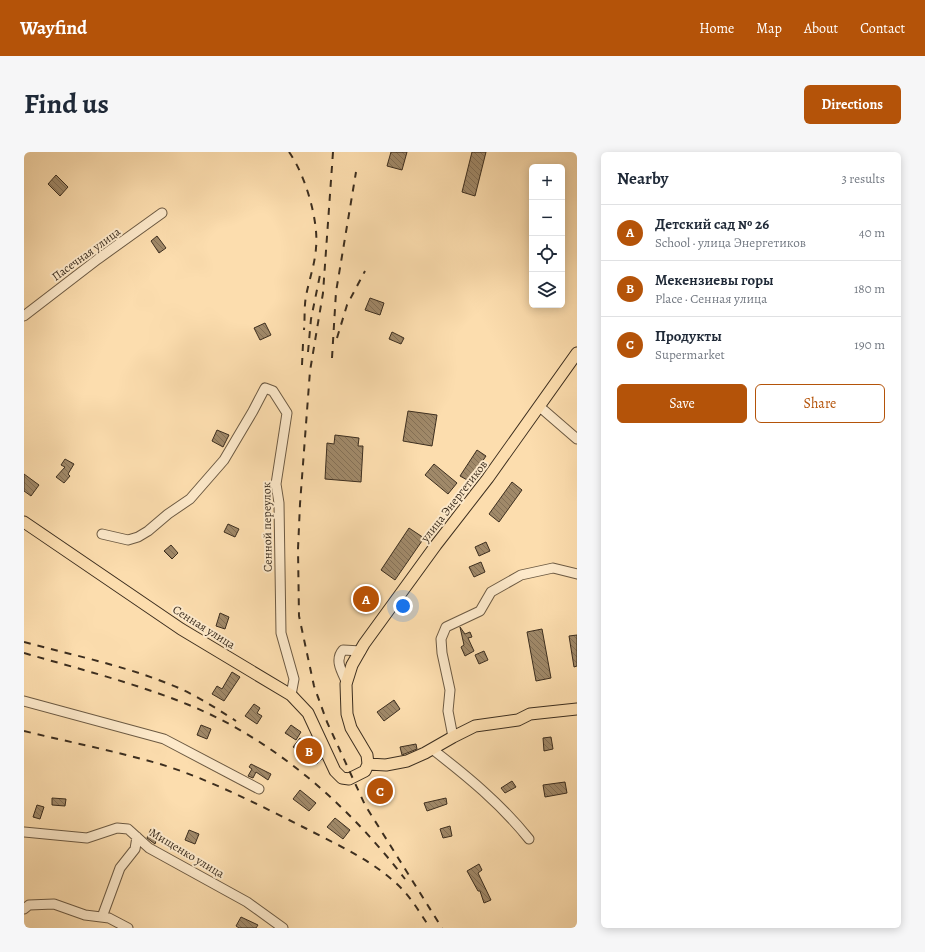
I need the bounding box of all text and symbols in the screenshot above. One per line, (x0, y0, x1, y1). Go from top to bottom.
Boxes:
text: Wayfind (20, 15, 87, 41)
text: Home (699, 19, 734, 38)
text: Map (756, 19, 782, 38)
text: About (804, 19, 838, 38)
text: Contact (860, 19, 905, 38)
text: Find us (24, 85, 109, 123)
button: Directions (804, 85, 901, 124)
map controls (529, 164, 565, 308)
button: + (529, 164, 565, 200)
text: Nearby (617, 167, 668, 190)
text: 3 results (841, 170, 885, 187)
button: − (529, 200, 565, 236)
text: Детский сад № 26 (655, 214, 769, 234)
street label: Пасечная улица (48, 223, 124, 284)
text: A (626, 224, 634, 241)
text: 40 m (859, 224, 885, 241)
text: School · улица Энергетиков (655, 234, 806, 251)
button: locate (529, 236, 565, 272)
text: Мекензиевы горы (655, 270, 774, 290)
button: layers (529, 272, 565, 308)
text: B (626, 280, 634, 297)
text: 180 m (854, 280, 885, 297)
text: Place · Сенная улица (655, 290, 767, 307)
text: Продукты (655, 326, 722, 346)
text: C (626, 336, 634, 353)
text: 190 m (854, 336, 885, 353)
text: Supermarket (655, 346, 725, 363)
button: Save (617, 384, 747, 423)
button: Share (755, 384, 885, 423)
street label: улица Энергетиков (416, 457, 491, 546)
street label: Сенной переулок (258, 482, 276, 572)
pin: A (353, 584, 379, 614)
your location (393, 596, 413, 616)
street label: Сенная улица (170, 601, 239, 653)
pin: B (296, 736, 322, 766)
pin: C (367, 776, 393, 806)
street label: Мищенко улица (147, 824, 228, 882)

